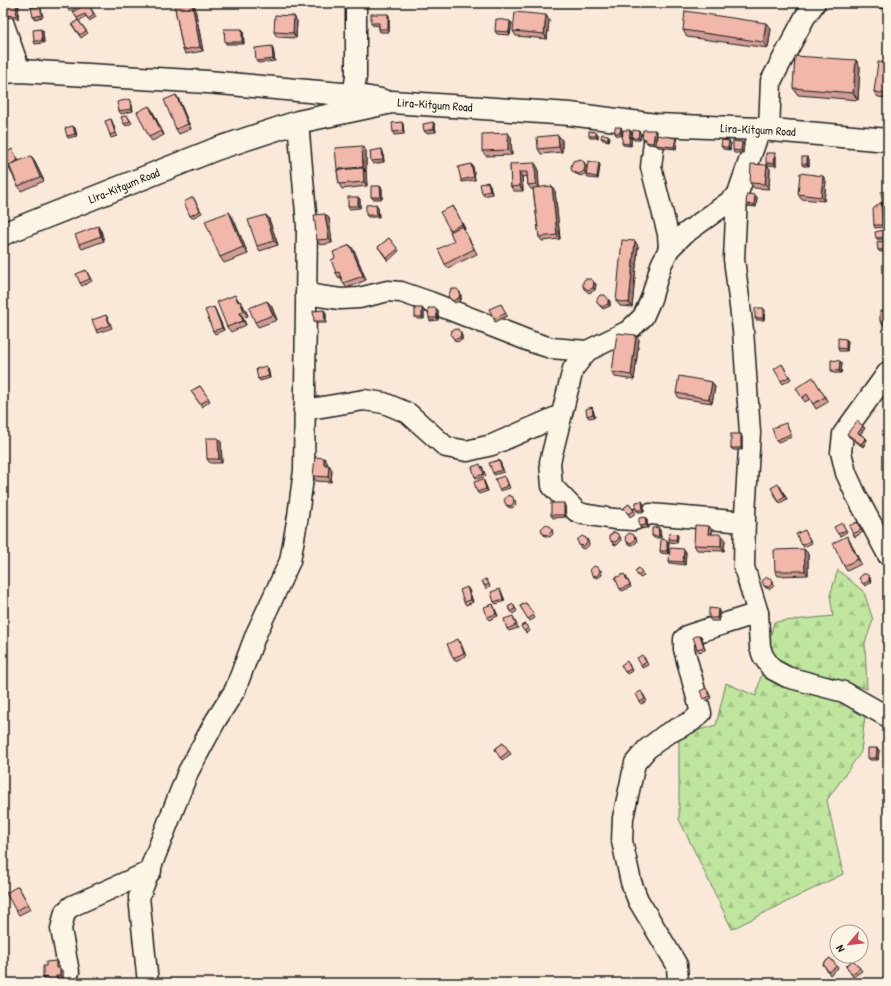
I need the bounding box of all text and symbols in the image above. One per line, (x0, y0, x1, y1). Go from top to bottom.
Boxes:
street label: Lira-Kitgum Road (397, 93, 473, 116)
street label: Lira-Kitgum Road (720, 119, 796, 140)
street label: Lira-Kitgum Road (86, 163, 162, 207)
north arrow (829, 924, 869, 964)
text: N (833, 943, 848, 955)

